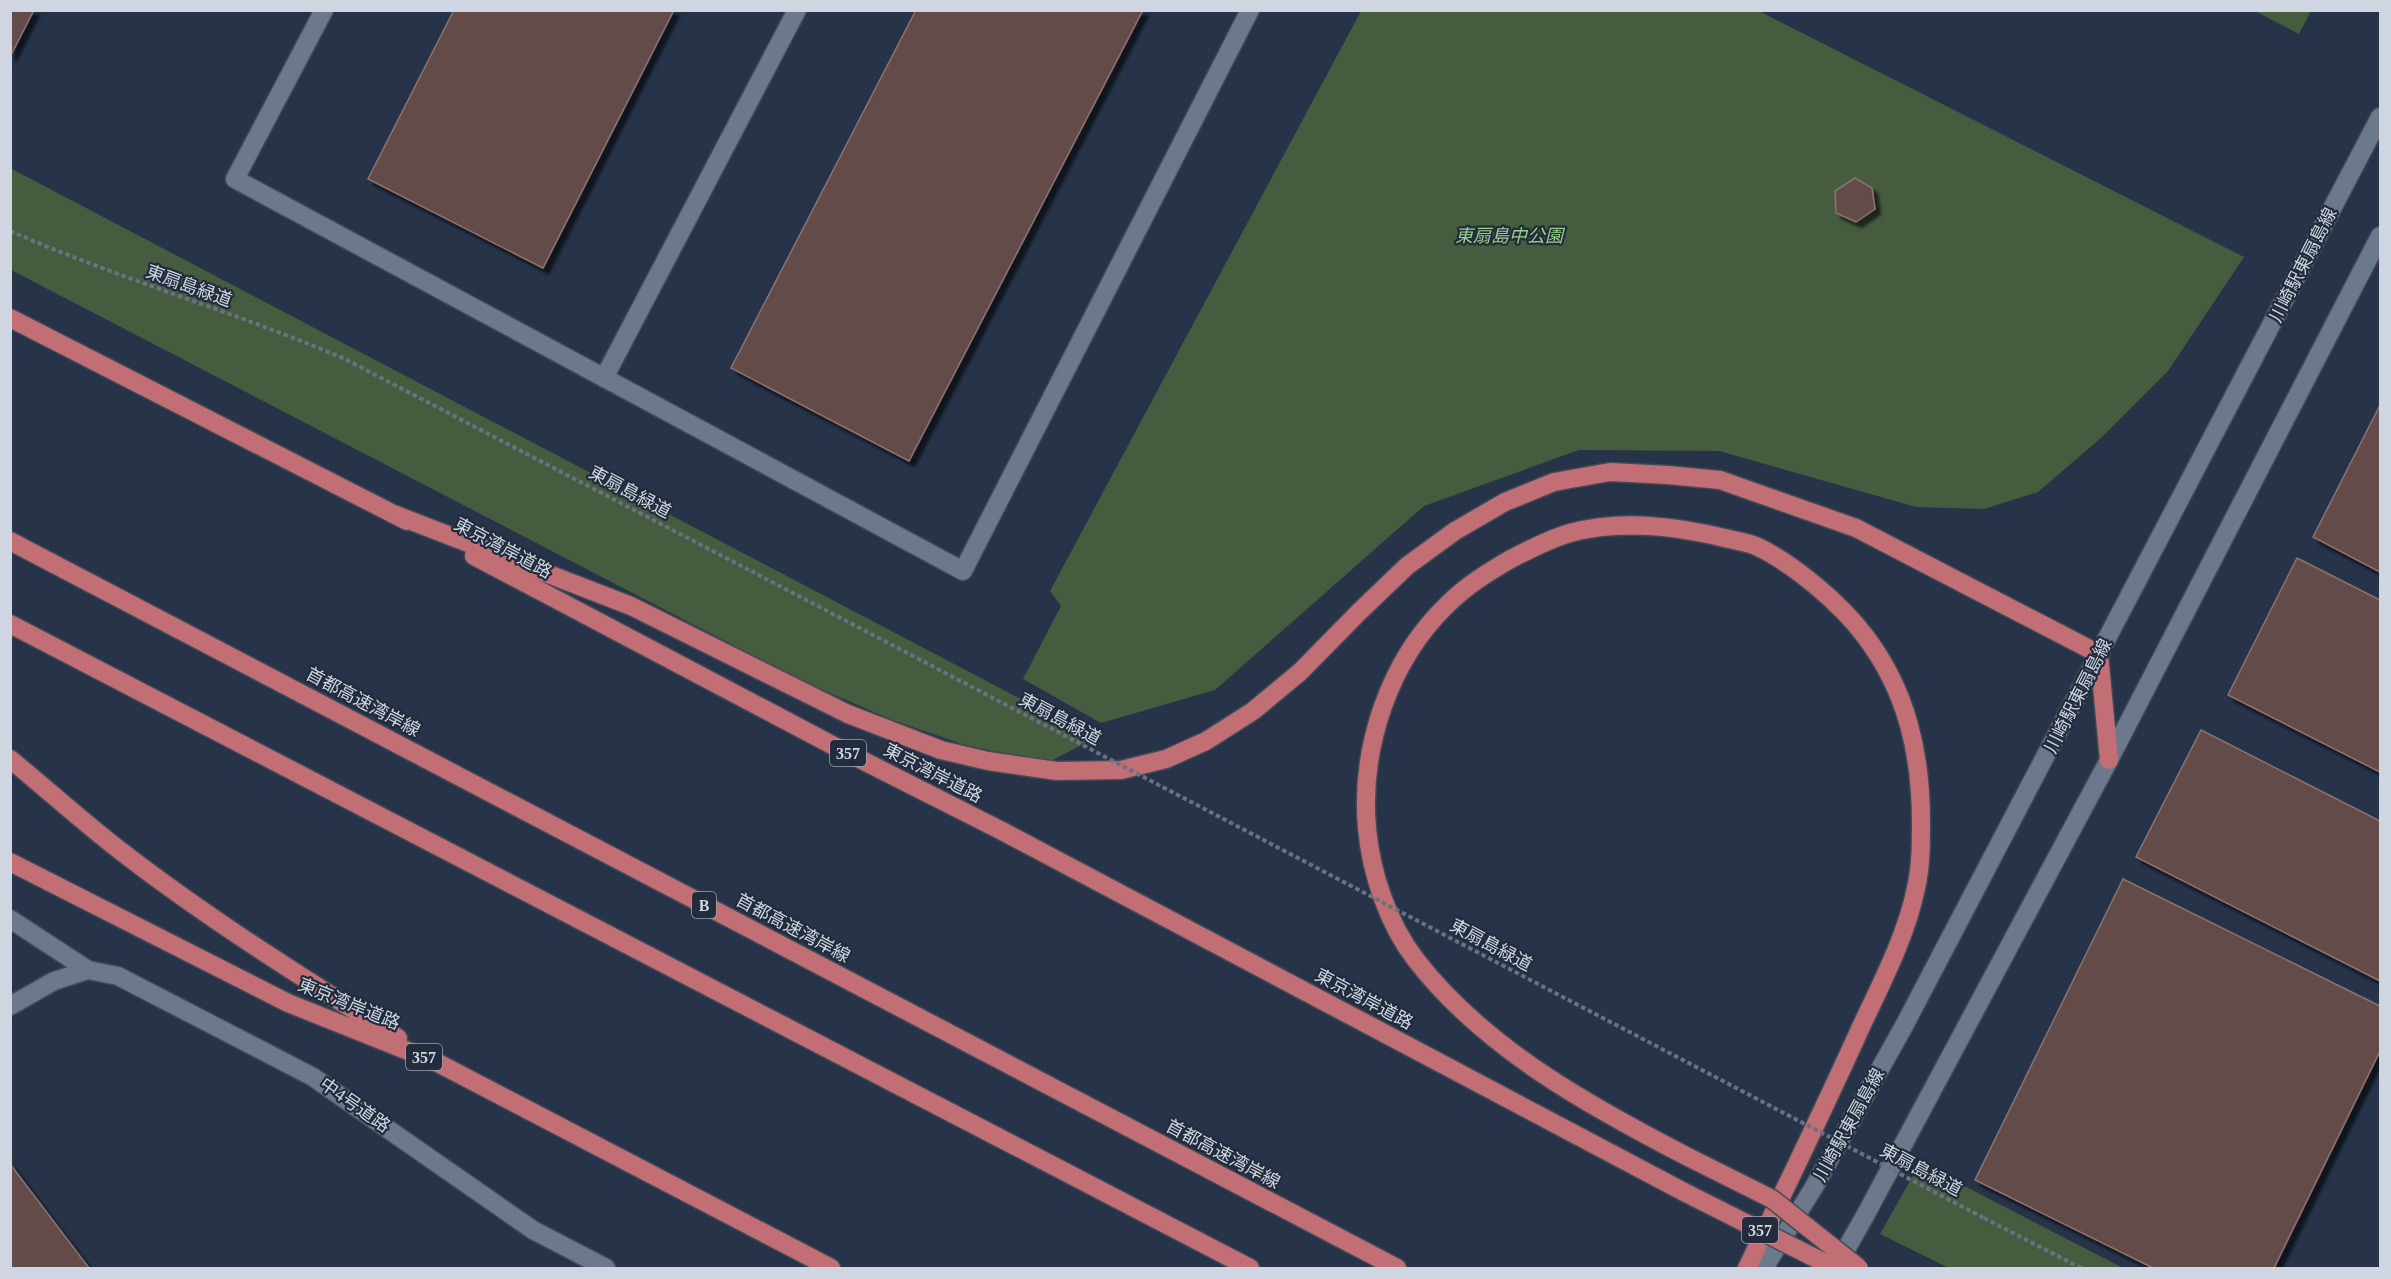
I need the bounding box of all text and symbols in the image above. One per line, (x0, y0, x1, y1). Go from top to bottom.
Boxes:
street label: 川崎駅東扇島線 (2265, 204, 2341, 326)
park label: 東扇島中公園 (1455, 226, 1566, 246)
street label: 東扇島緑道 (143, 261, 235, 311)
street label: 東扇島緑道 (586, 462, 674, 522)
street label: 東京湾岸道路 (451, 514, 555, 582)
street label: 川崎駅東扇島線 (2040, 635, 2116, 757)
street label: 首都高速湾岸線 (303, 664, 423, 740)
street label: 東扇島緑道 (1016, 689, 1104, 749)
road number: 357 (830, 740, 866, 766)
street label: 東京湾岸道路 (880, 740, 986, 806)
street label: 首都高速湾岸線 (733, 890, 853, 966)
road number: B (692, 892, 716, 918)
street label: 東扇島緑道 (1447, 915, 1535, 975)
street label: 東京湾岸道路 (1312, 965, 1416, 1033)
street label: 東京湾岸道路 (295, 974, 403, 1034)
road number: 357 (406, 1044, 442, 1070)
street label: 川崎駅東扇島線 (1810, 1065, 1888, 1185)
street label: 中4号道路 (316, 1074, 394, 1136)
street label: 首都高速湾岸線 (1163, 1116, 1283, 1192)
street label: 東扇島緑道 (1877, 1140, 1965, 1200)
road number: 357 (1742, 1217, 1778, 1243)

